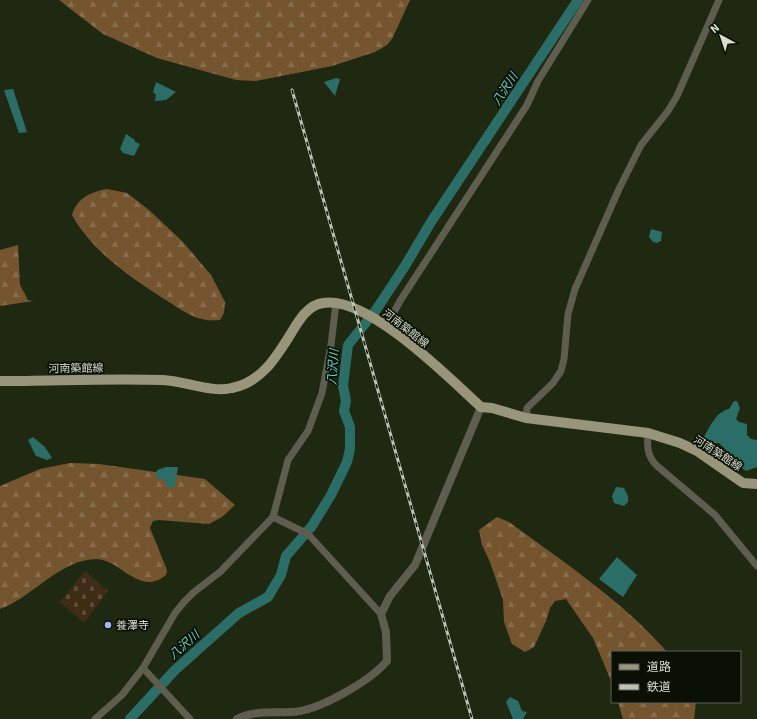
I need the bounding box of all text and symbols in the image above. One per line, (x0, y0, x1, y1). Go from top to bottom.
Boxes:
north arrow (701, 16, 741, 56)
text: N (708, 21, 722, 36)
water label: 八沢川 (489, 68, 523, 108)
street label: 河南築館線 (380, 306, 431, 350)
water label: 八沢川 (325, 347, 342, 386)
street label: 河南築館線 (48, 362, 104, 375)
street label: 河南築館線 (691, 433, 744, 474)
place label: 養澤寺 (116, 619, 149, 632)
marker: 養澤寺 (103, 620, 113, 630)
water label: 八沢川 (166, 626, 204, 663)
legend (611, 651, 741, 703)
text: 道路 (647, 660, 671, 675)
text: 鉄道 (647, 680, 671, 695)

